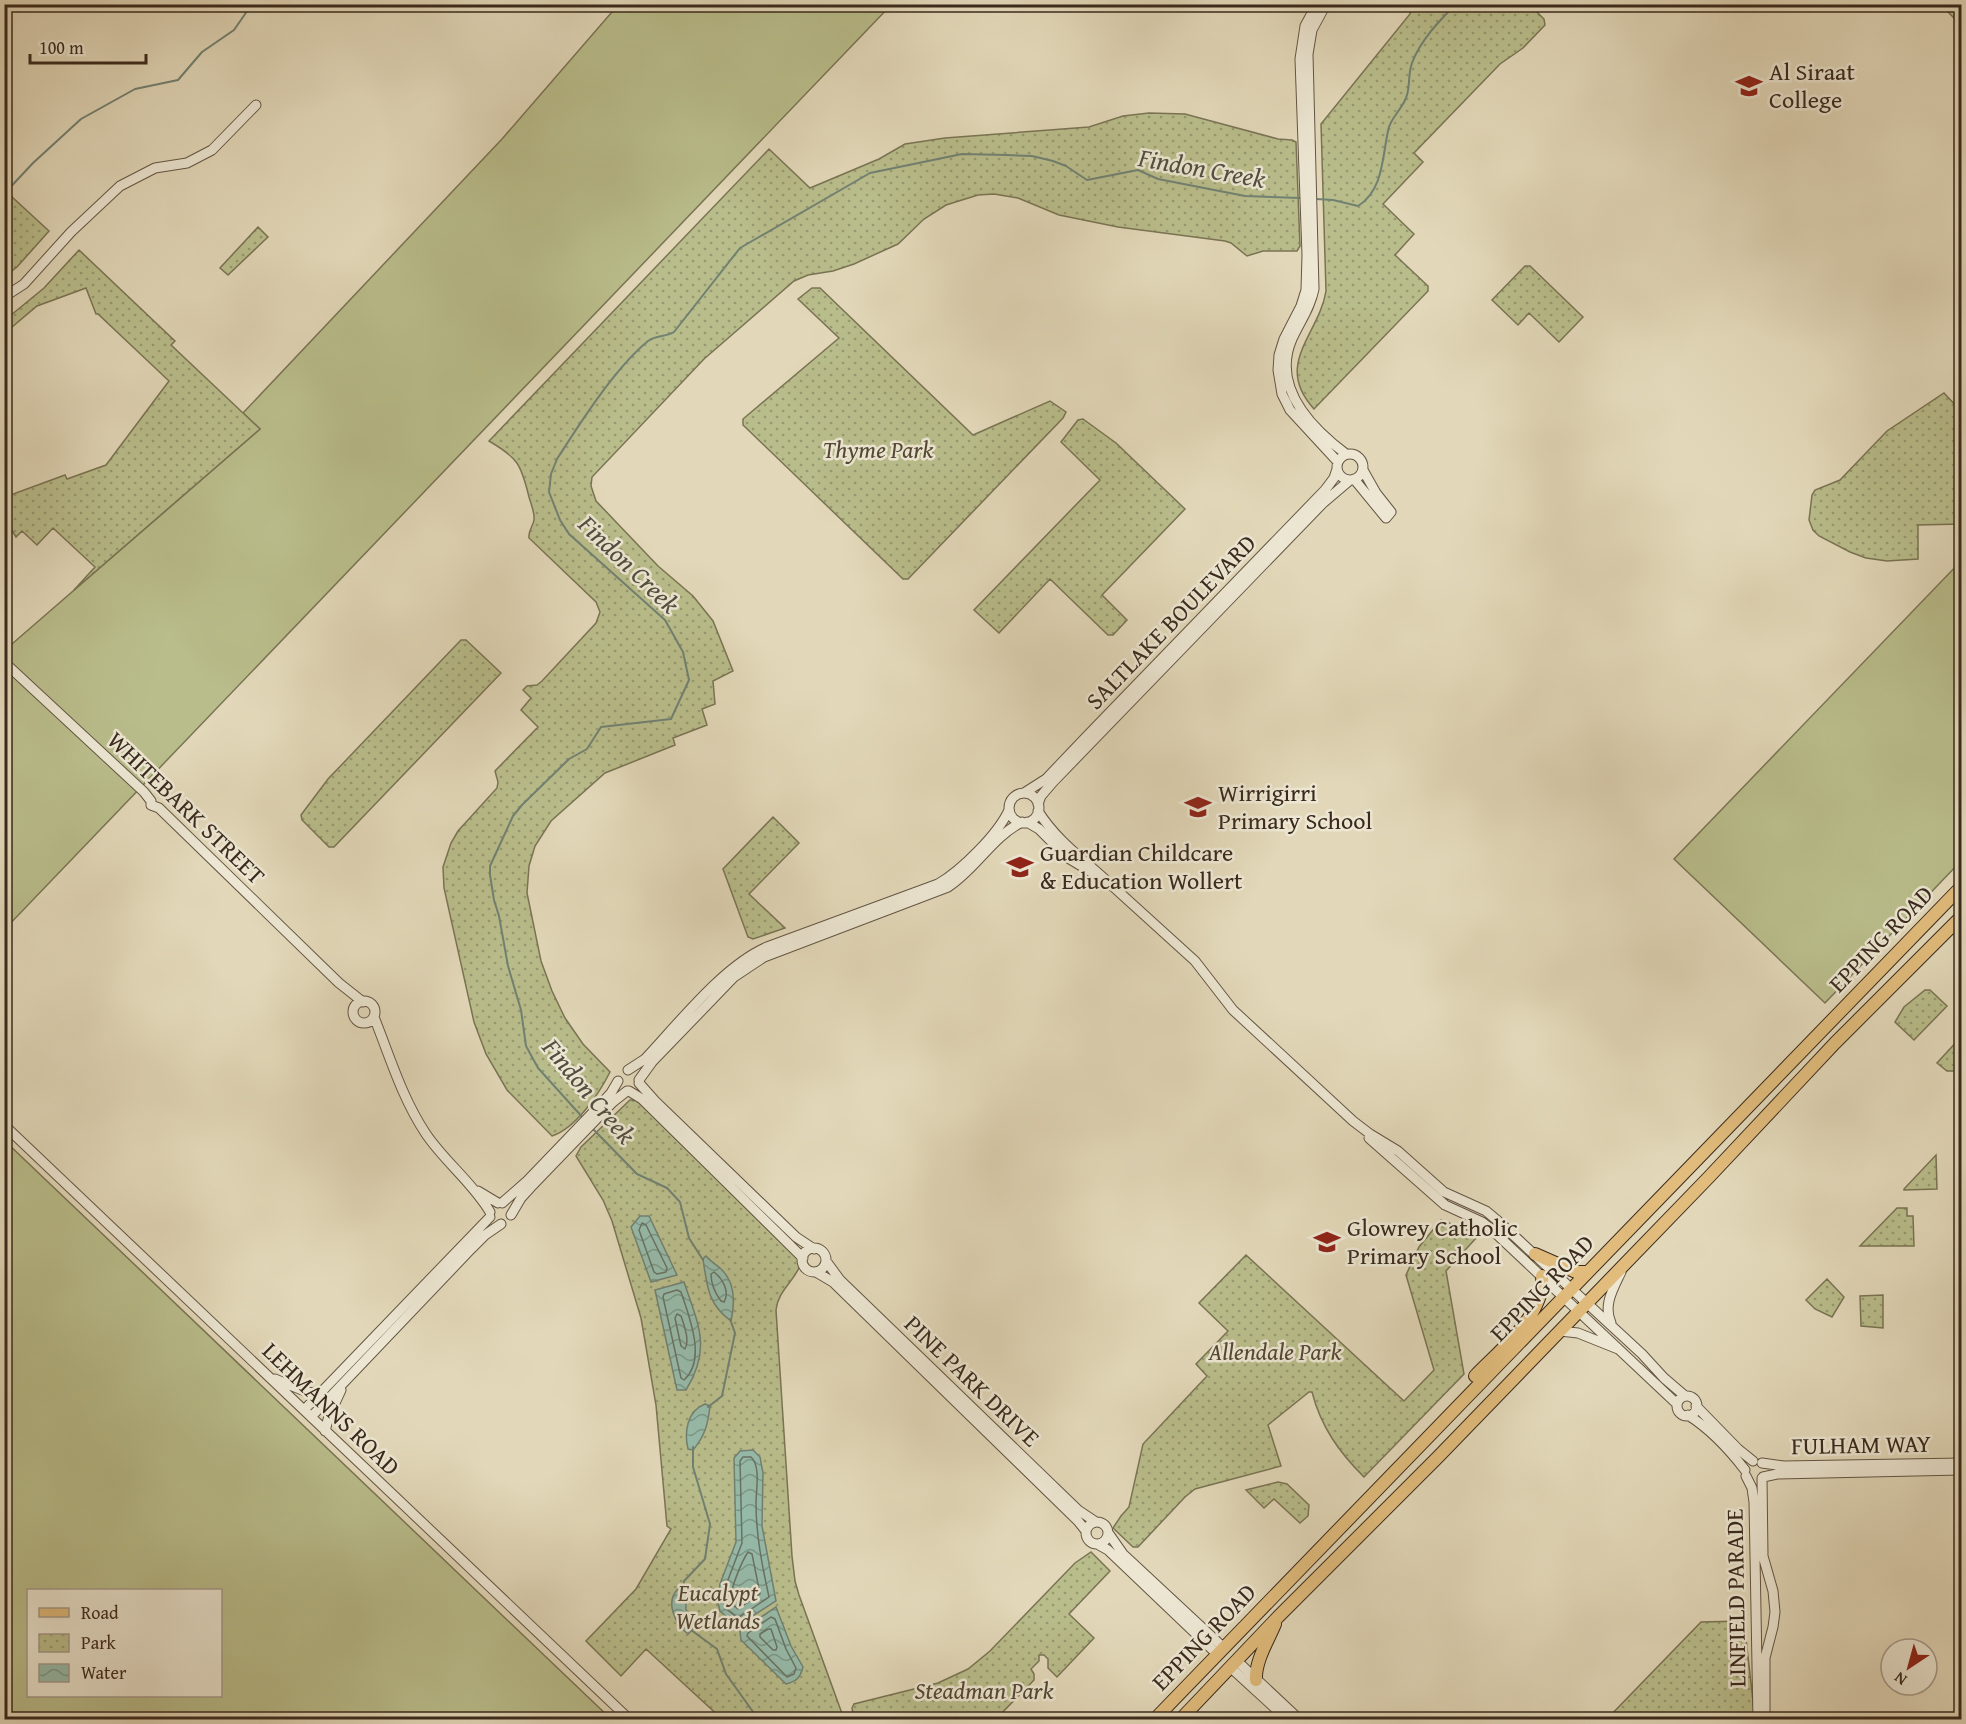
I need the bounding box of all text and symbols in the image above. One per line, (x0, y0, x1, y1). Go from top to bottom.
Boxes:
scale bar (30, 27, 146, 65)
text: 100 m (39, 34, 84, 61)
place label: Al Siraat College (1769, 54, 1855, 117)
school or university icon: Al Siraat College (1734, 71, 1764, 101)
water label: Findon Creek (1135, 137, 1269, 198)
park label: Thyme Park (823, 432, 933, 467)
water label: Findon Creek (569, 504, 689, 622)
street label: SALTLAKE BOULEVARD (1077, 526, 1264, 717)
street label: WHITEBARK STREET (100, 723, 273, 892)
place label: Wirrigirri Primary School (1218, 775, 1373, 838)
school or university icon: Wirrigirri Primary School (1183, 792, 1213, 822)
place label: Guardian Childcare & Education Wollert (1040, 835, 1243, 898)
school or university icon: Guardian Childcare & Education Wollert (1005, 852, 1035, 882)
street label: EPPING ROAD (1820, 877, 1941, 1000)
water label: Findon Creek (533, 1028, 646, 1152)
place label: Glowrey Catholic Primary School (1347, 1210, 1518, 1273)
street label: EPPING ROAD (1481, 1226, 1602, 1349)
school or university icon: Glowrey Catholic Primary School (1312, 1227, 1342, 1257)
street label: PINE PARK DRIVE (897, 1307, 1048, 1454)
street label: LEHMANNS ROAD (255, 1334, 408, 1483)
park label: Allendale Park (1208, 1334, 1341, 1369)
street label: FULHAM WAY (1791, 1426, 1931, 1463)
street label: LINFIELD PARADE (1716, 1508, 1755, 1688)
park label: Eucalypt Wetlands (676, 1575, 761, 1638)
street label: EPPING ROAD (1143, 1575, 1264, 1698)
legend (27, 1589, 222, 1697)
text: Road (81, 1599, 119, 1626)
text: Park (81, 1629, 117, 1656)
north arrow (1879, 1637, 1939, 1697)
text: Water (81, 1659, 127, 1686)
text: N (1889, 1666, 1912, 1692)
park label: Steadman Park (915, 1673, 1054, 1708)

